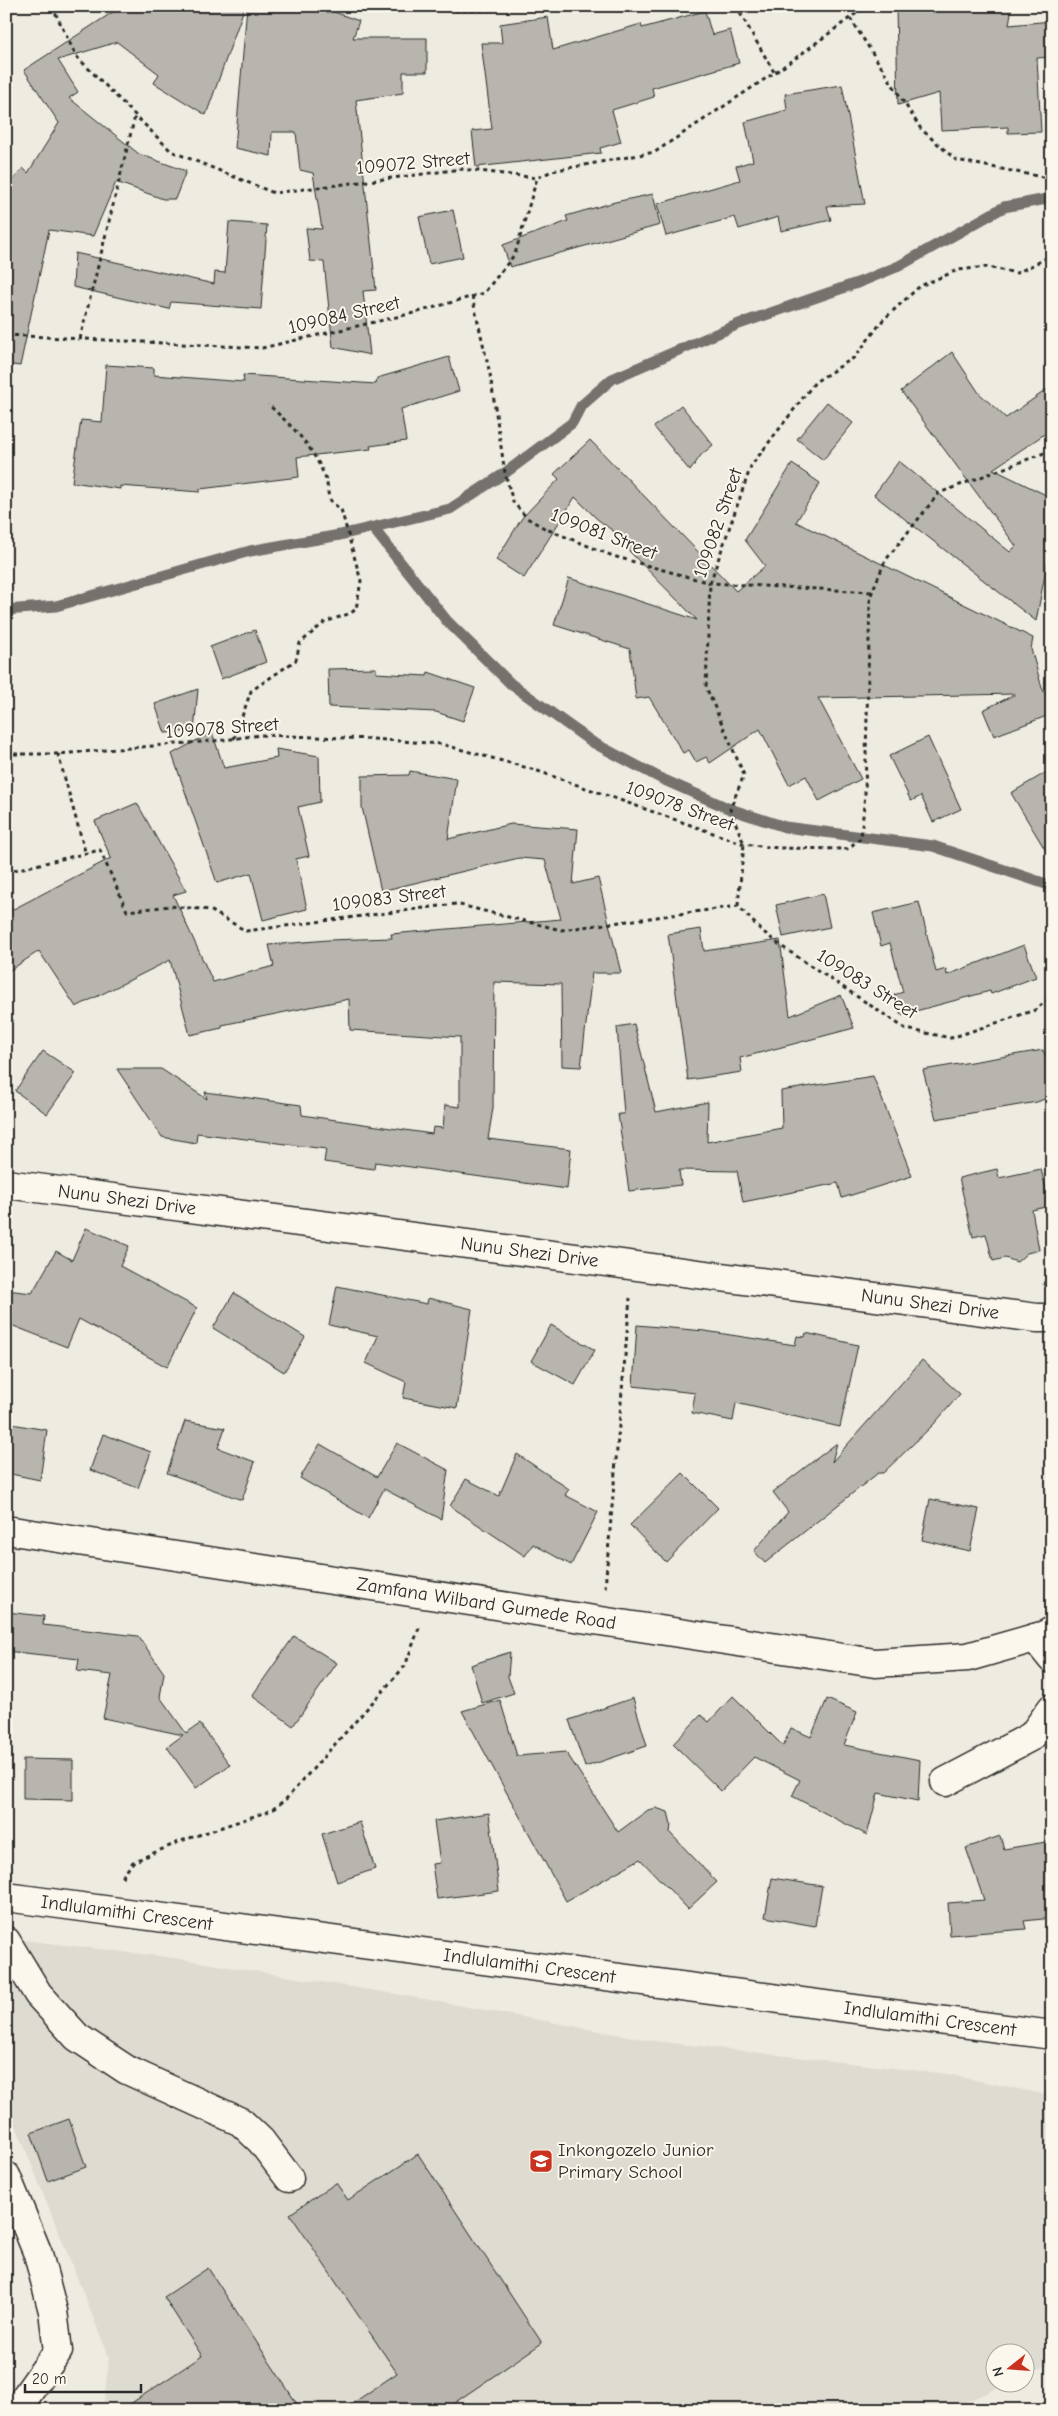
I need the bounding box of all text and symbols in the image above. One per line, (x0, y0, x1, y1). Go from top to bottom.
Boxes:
street label: 109072 Street (355, 147, 471, 179)
street label: 109084 Street (286, 291, 402, 339)
street label: 109082 Street (689, 465, 747, 581)
street label: 109081 Street (548, 504, 661, 565)
street label: 109078 Street (165, 713, 280, 743)
street label: 109078 Street (623, 776, 738, 836)
street label: 109083 Street (331, 880, 448, 916)
street label: 109083 Street (813, 944, 922, 1024)
street label: Nunu Shezi Drive (57, 1180, 197, 1220)
street label: Nunu Shezi Drive (459, 1232, 600, 1272)
street label: Nunu Shezi Drive (860, 1284, 1001, 1324)
street label: Zamfana Wilbard Gumede Road (355, 1573, 618, 1634)
street label: Indlulamithi Crescent (40, 1891, 215, 1935)
street label: Indlulamithi Crescent (442, 1944, 617, 1988)
street label: Indlulamithi Crescent (843, 1997, 1018, 2041)
place label: Inkongozelo Junior Primary School (558, 2139, 714, 2183)
school or university icon: Inkongozelo Junior Primary School (528, 2148, 554, 2174)
north arrow (986, 2344, 1036, 2394)
scale bar (25, 2361, 141, 2393)
text: N (989, 2365, 1008, 2379)
text: 20 m (32, 2370, 66, 2388)

